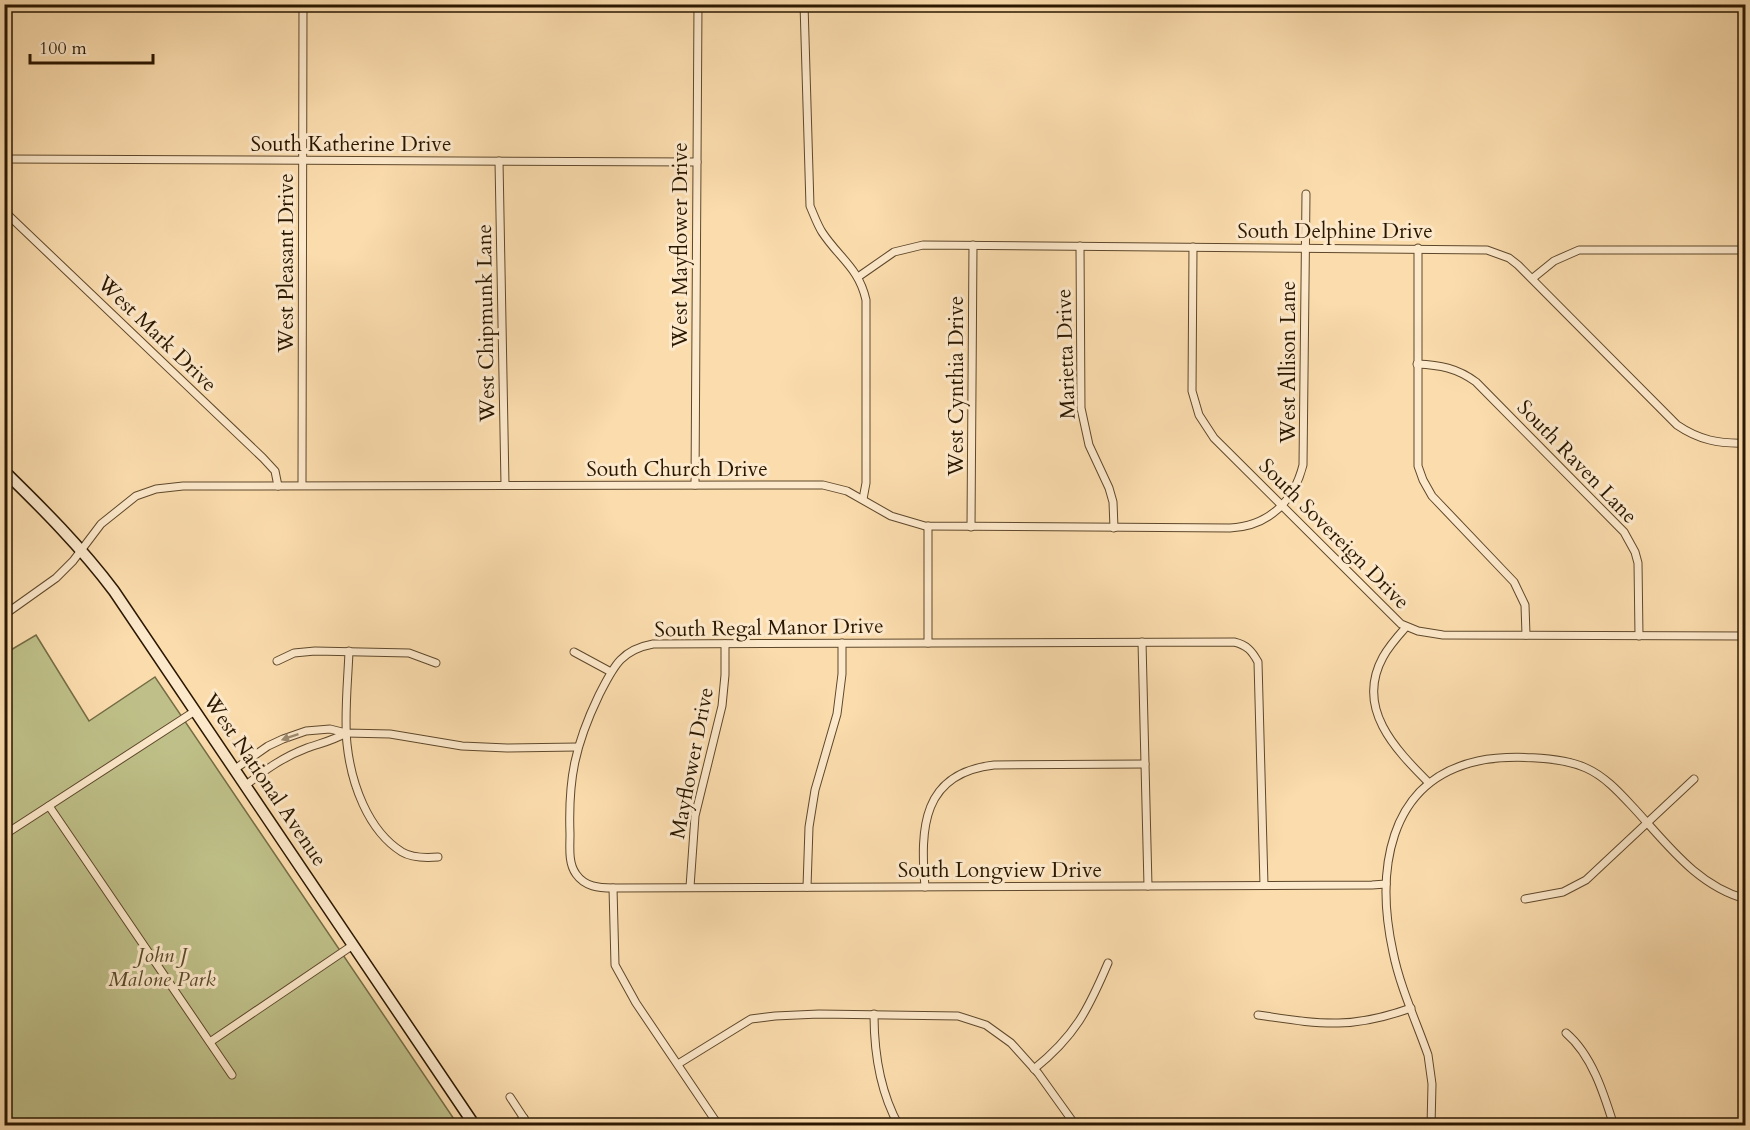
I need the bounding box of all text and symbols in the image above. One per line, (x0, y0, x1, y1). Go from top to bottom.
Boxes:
scale bar (30, 27, 153, 65)
text: 100 m (39, 36, 87, 61)
street label: South Katherine Drive (250, 130, 452, 159)
street label: West Mayflower Drive (666, 142, 695, 349)
street label: West Pleasant Drive (272, 173, 301, 354)
street label: South Delphine Drive (1237, 217, 1433, 246)
street label: West Chipmunk Lane (470, 224, 502, 423)
street label: West Mark Drive (90, 269, 223, 399)
street label: West Allison Lane (1274, 281, 1303, 444)
street label: Marietta Drive (1049, 288, 1083, 420)
street label: West Cynthia Drive (942, 296, 971, 477)
street label: South Raven Lane (1510, 394, 1644, 530)
street label: South Sovereign Drive (1252, 452, 1416, 616)
street label: South Church Drive (586, 455, 768, 484)
street label: South Regal Manor Drive (654, 612, 884, 644)
street label: Mayflower Drive (663, 685, 721, 841)
street label: West National Avenue (196, 687, 334, 872)
one-way arrow (280, 733, 298, 743)
street label: South Longview Drive (898, 856, 1102, 885)
park label: John J Malone Park (108, 941, 216, 994)

